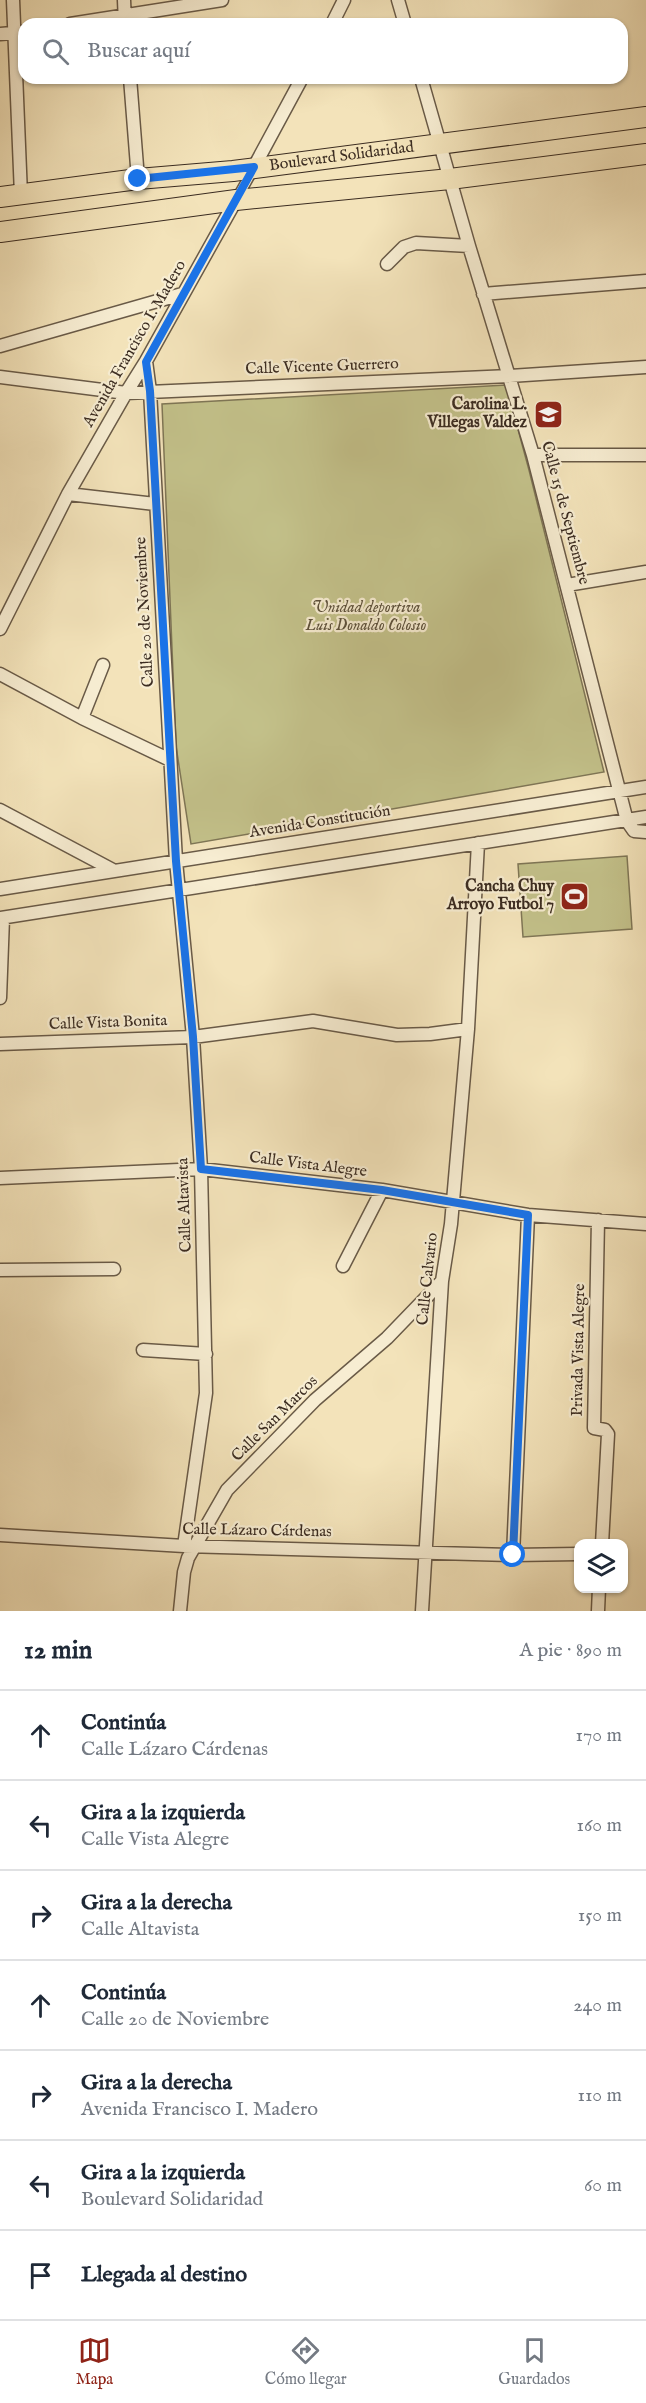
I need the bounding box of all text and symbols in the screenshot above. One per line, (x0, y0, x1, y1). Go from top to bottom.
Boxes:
search box (18, 18, 628, 84)
icon: search (39, 35, 72, 68)
text: Buscar aquí (87, 37, 190, 65)
street label: Boulevard Solidaridad (268, 137, 416, 176)
route end (124, 165, 150, 191)
street label: Avenida Francisco I. Madero (78, 257, 191, 432)
street label: Calle Vicente Guerrero (245, 354, 399, 380)
place label: Carolina L. Villegas Valdez (427, 395, 528, 433)
school or university icon: Carolina L. Villegas Valdez (532, 398, 564, 430)
street label: Calle 15 de Septiembre (536, 439, 594, 587)
street label: Calle 20 de Noviembre (131, 536, 159, 688)
park label: Unidad deportiva Luis Donaldo Colosio (305, 598, 427, 636)
street label: Avenida Constitución (247, 801, 392, 843)
place label: Cancha Chuy Arroyo Futbol 7 (446, 877, 555, 915)
sports icon: Cancha Chuy Arroyo Futbol 7 (559, 880, 591, 912)
street label: Calle Vista Bonita (48, 1011, 168, 1035)
street label: Calle Vista Alegre (248, 1148, 368, 1182)
street label: Calle Altavista (173, 1157, 197, 1253)
street label: Calle Calvario (413, 1231, 443, 1326)
street label: Privada Vista Alegre (568, 1283, 590, 1417)
street label: Calle San Marcos (228, 1371, 323, 1466)
street label: Calle Lázaro Cárdenas (182, 1520, 332, 1542)
map controls (574, 1539, 628, 1593)
button: layers (574, 1539, 628, 1593)
route start (499, 1541, 525, 1567)
text: 12 min (24, 1634, 92, 1667)
text: A pie · 890 m (520, 1638, 622, 1663)
text: Continúa (81, 1709, 166, 1737)
icon: ahead (24, 1719, 57, 1752)
text: 170 m (576, 1723, 622, 1748)
text: Calle Lázaro Cárdenas (81, 1737, 268, 1762)
text: Gira a la izquierda (81, 1799, 245, 1827)
icon: left (24, 1809, 57, 1842)
text: 160 m (576, 1813, 622, 1838)
text: Calle Vista Alegre (81, 1827, 229, 1852)
text: Gira a la derecha (81, 1889, 232, 1917)
icon: right (24, 1899, 57, 1932)
text: 150 m (578, 1903, 622, 1928)
text: Calle Altavista (81, 1917, 199, 1942)
text: Continúa (81, 1979, 166, 2007)
icon: ahead (24, 1989, 57, 2022)
text: 240 m (573, 1993, 622, 2018)
text: Calle 20 de Noviembre (81, 2007, 269, 2032)
text: Gira a la derecha (81, 2069, 232, 2097)
icon: right (24, 2079, 57, 2112)
text: 110 m (578, 2083, 622, 2108)
text: Avenida Francisco I. Madero (81, 2097, 318, 2122)
text: Gira a la izquierda (81, 2159, 245, 2187)
icon: left (24, 2169, 57, 2202)
text: 60 m (584, 2173, 622, 2198)
text: Boulevard Solidaridad (81, 2187, 263, 2212)
icon: arrive (24, 2259, 57, 2292)
text: Llegada al destino (81, 2261, 247, 2289)
tab: Mapa (76, 2334, 113, 2390)
tab: Cómo llegar (265, 2334, 347, 2390)
tab: Guardados (498, 2334, 570, 2390)

